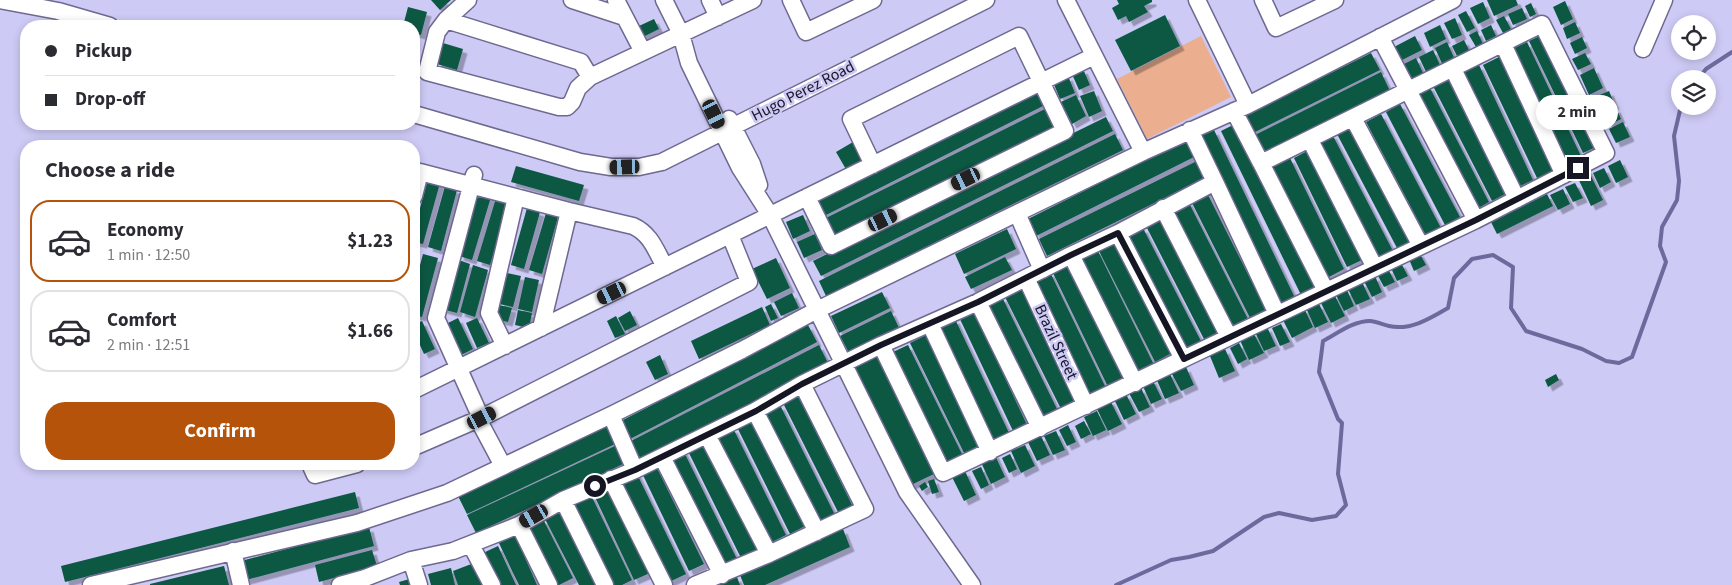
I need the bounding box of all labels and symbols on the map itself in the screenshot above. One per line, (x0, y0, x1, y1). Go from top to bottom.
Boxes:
street label: Hugo Perez Road (748, 56, 858, 126)
callout: 2 min (1537, 96, 1619, 130)
car (700, 97, 727, 131)
route end (1567, 157, 1589, 179)
car (609, 159, 640, 175)
car (949, 166, 982, 192)
car (866, 207, 899, 233)
car (595, 280, 628, 306)
street label: Brazil Street (1029, 301, 1083, 384)
car (465, 405, 498, 431)
route start (584, 475, 606, 497)
car (517, 502, 550, 530)

